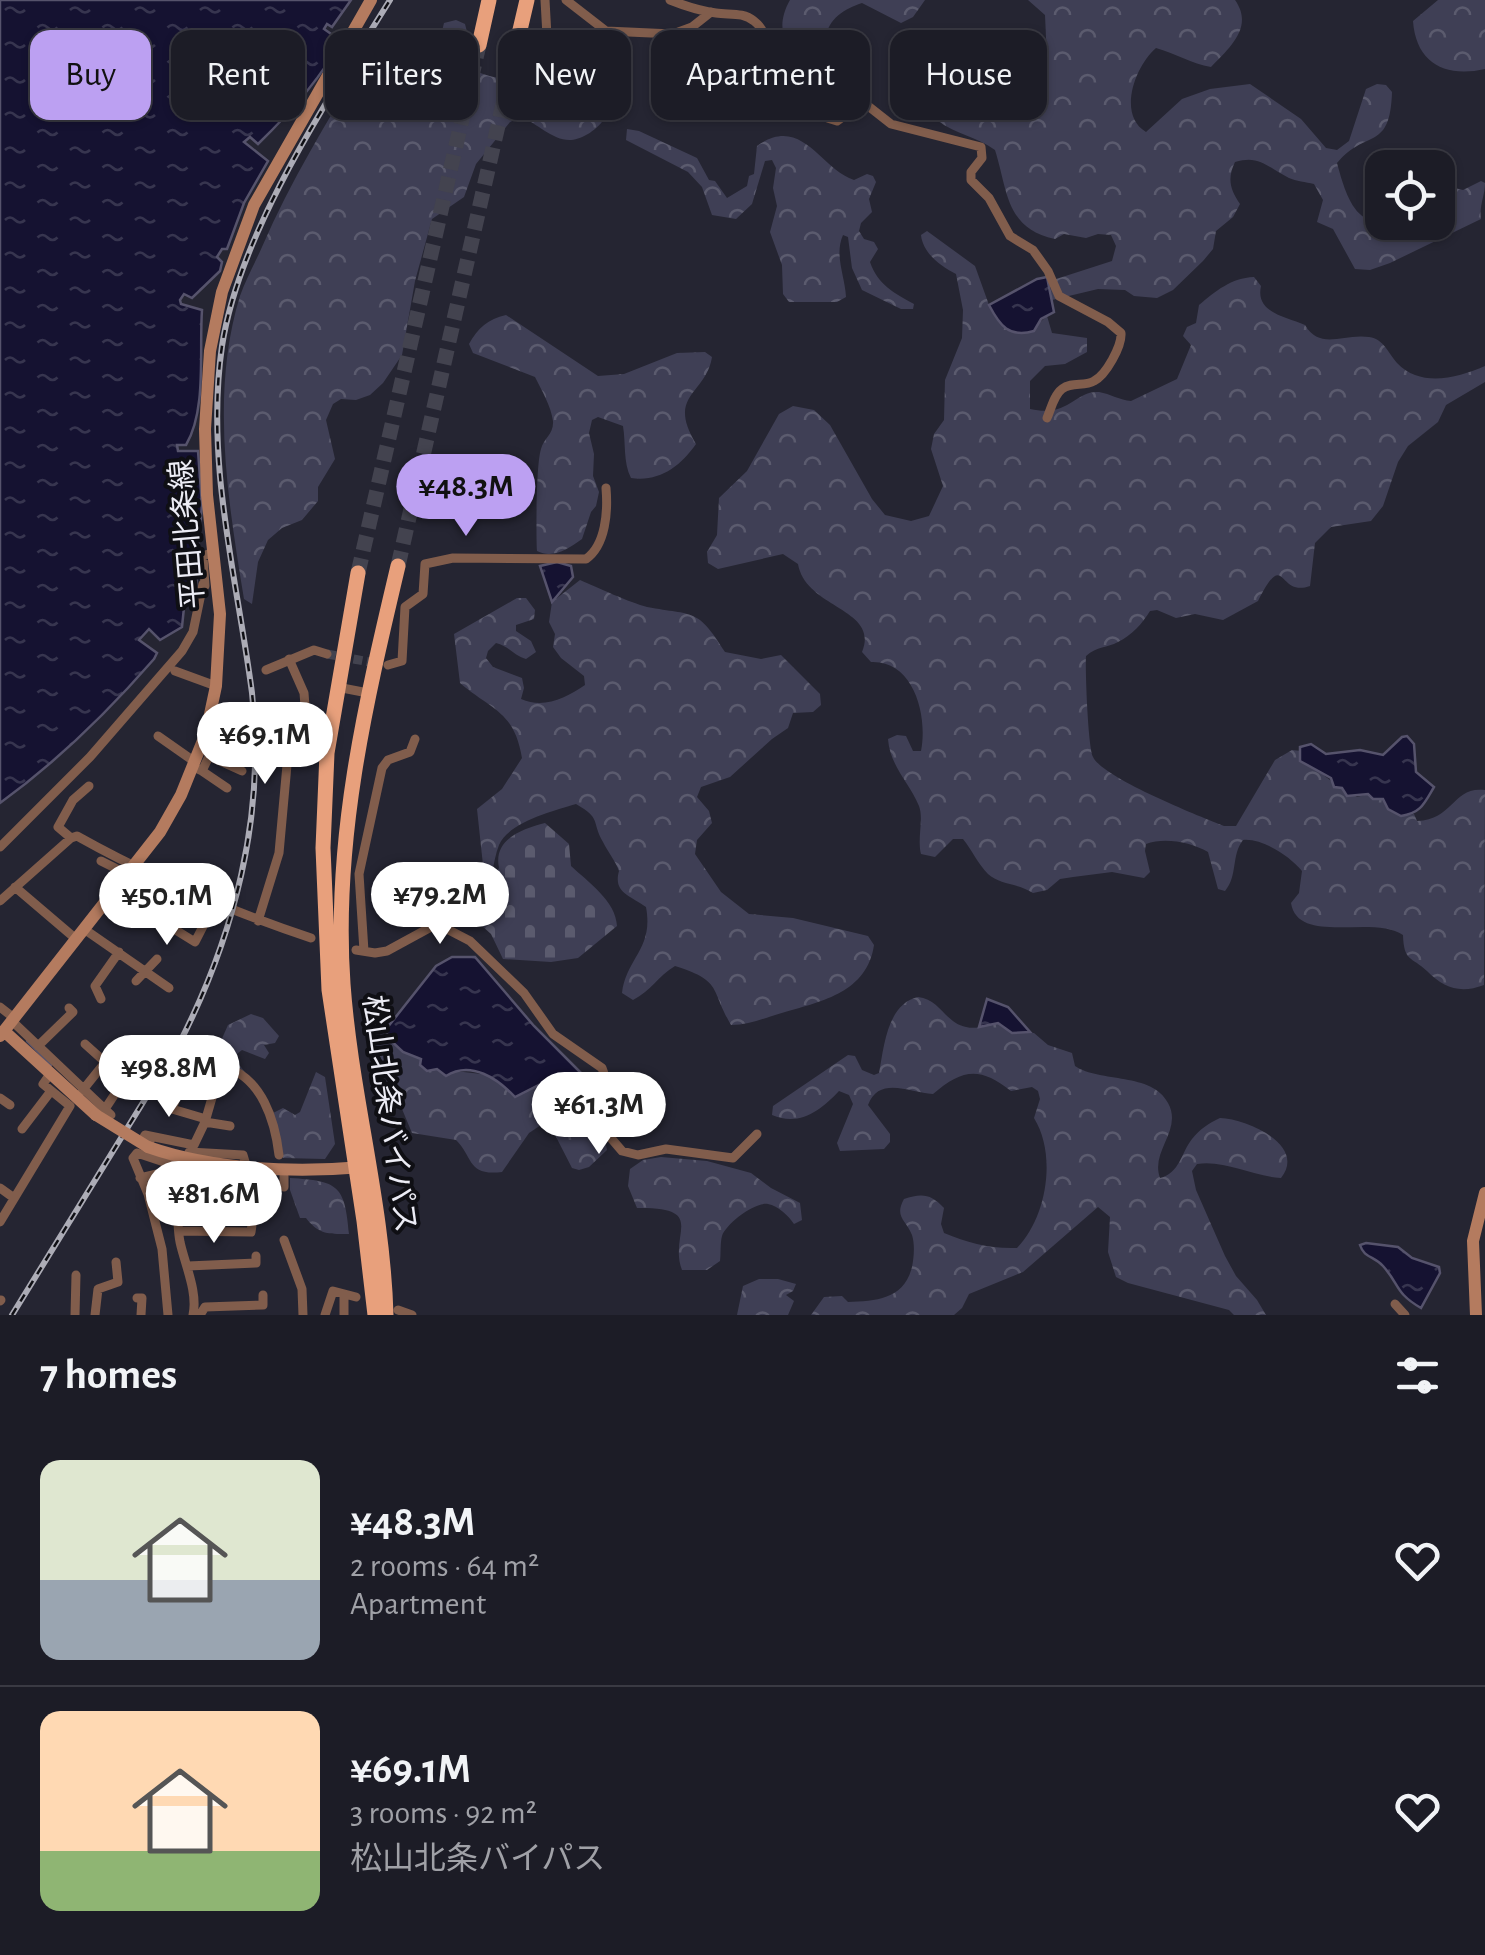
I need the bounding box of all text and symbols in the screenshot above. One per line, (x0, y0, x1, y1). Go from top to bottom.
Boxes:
chip: Buy (30, 30, 151, 120)
chip: Rent (171, 30, 305, 120)
chip: Filters (325, 30, 478, 120)
chip: New (498, 30, 631, 120)
chip: Apartment (651, 30, 870, 120)
chip: House (890, 30, 1047, 120)
map controls (1365, 150, 1455, 240)
button: locate (1365, 150, 1455, 240)
pin: ¥48.3M (385, 454, 547, 539)
street label: 平田北条線 (165, 458, 209, 610)
text: ¥48.3M (418, 470, 514, 502)
pin: ¥69.1M (184, 702, 346, 787)
text: ¥69.1M (219, 718, 311, 750)
pin: ¥79.2M (359, 862, 521, 947)
pin: ¥50.1M (86, 863, 248, 948)
text: ¥79.2M (393, 878, 487, 910)
text: ¥50.1M (121, 879, 213, 911)
street label: 松山北条バイパス (357, 993, 422, 1235)
pin: ¥98.8M (88, 1035, 250, 1120)
text: ¥98.8M (121, 1051, 217, 1083)
pin: ¥61.3M (518, 1072, 680, 1157)
text: ¥61.3M (554, 1088, 644, 1120)
pin: ¥81.6M (133, 1161, 295, 1246)
text: ¥81.6M (168, 1177, 260, 1209)
icon: filters (1390, 1348, 1445, 1403)
text: 7 homes (40, 1354, 177, 1396)
icon: home (120, 1500, 240, 1620)
text: ¥48.3M (350, 1501, 475, 1543)
icon: heart (1390, 1533, 1445, 1588)
text: 2 rooms · 64 m² (350, 1550, 539, 1582)
text: Apartment (350, 1588, 486, 1620)
text: ¥69.1M (350, 1748, 471, 1790)
icon: home (120, 1751, 240, 1871)
icon: heart (1390, 1784, 1445, 1839)
text: 3 rooms · 92 m² (350, 1797, 537, 1829)
text: 松山北条バイパス (350, 1843, 605, 1875)

